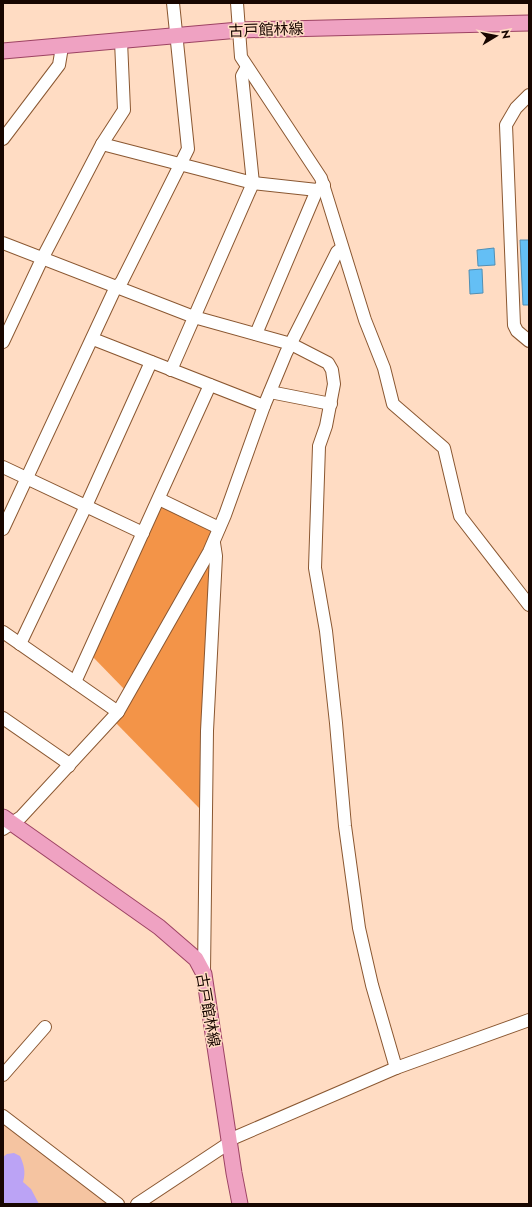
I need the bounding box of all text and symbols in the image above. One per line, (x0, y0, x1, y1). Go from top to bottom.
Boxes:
north arrow (476, 16, 516, 56)
street label: 古戸館林線 (228, 18, 304, 42)
text: N (497, 29, 514, 40)
street label: 古戸館林線 (191, 971, 225, 1049)

